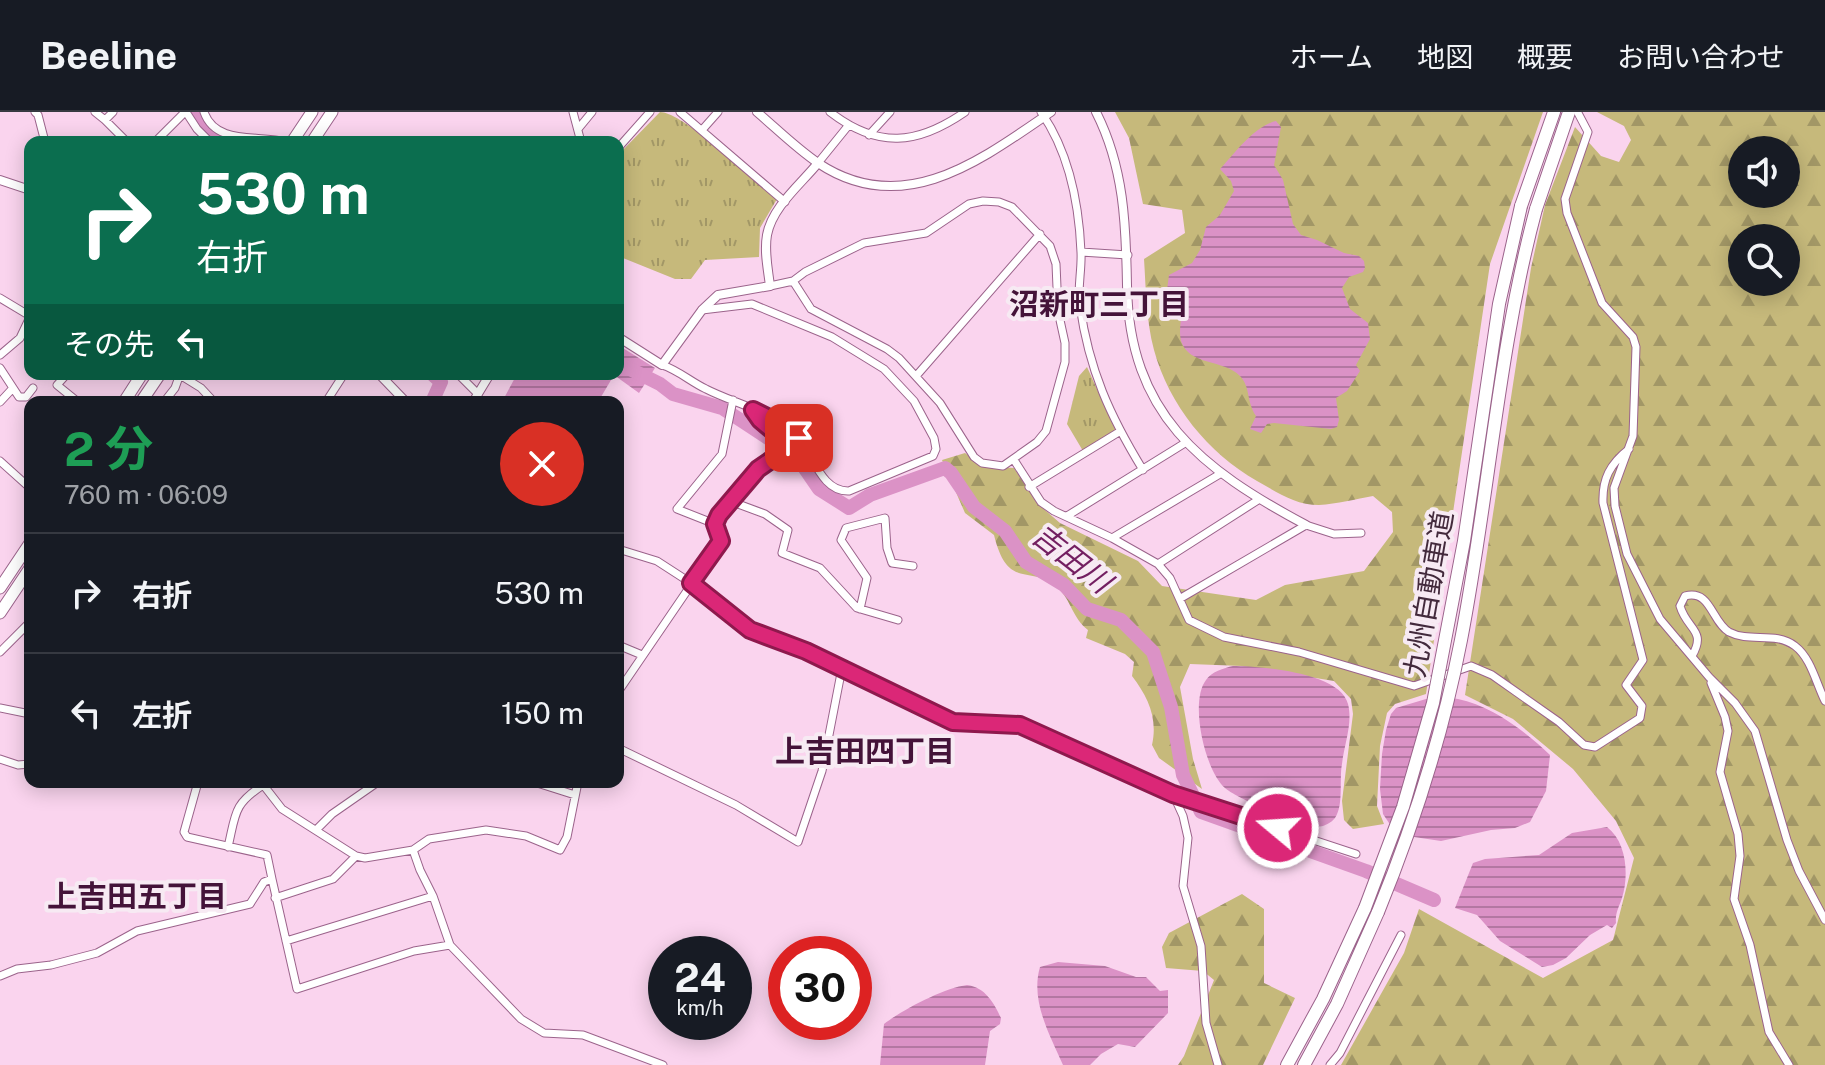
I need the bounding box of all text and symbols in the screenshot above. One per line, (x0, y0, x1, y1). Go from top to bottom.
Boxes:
text: Beeline (40, 33, 177, 78)
text: ホーム (1290, 40, 1373, 73)
text: 地図 (1417, 40, 1473, 73)
text: 概要 (1517, 40, 1573, 73)
text: お問い合わせ (1617, 40, 1785, 73)
map controls (1728, 136, 1800, 296)
button: sound (1728, 136, 1800, 208)
text: 530 m (196, 161, 370, 227)
icon: right (64, 168, 168, 272)
button: search (1728, 224, 1800, 296)
text: 右折 (196, 236, 268, 278)
district label: 沼新町三丁目 (1009, 286, 1189, 322)
icon: left (170, 320, 214, 364)
text: その先 (64, 326, 154, 362)
pin (765, 404, 833, 472)
icon: arrive (777, 416, 821, 460)
text: 2 分 (64, 420, 153, 477)
button: close (500, 422, 584, 506)
text: 760 m · 06:09 (64, 479, 228, 510)
street label: 九州自動車道 (1397, 508, 1459, 680)
water label: 吉田川 (1025, 516, 1121, 602)
icon: right (64, 571, 108, 615)
text: 530 m (494, 575, 584, 611)
text: 右折 (132, 577, 192, 613)
icon: left (64, 691, 108, 735)
text: 150 m (501, 695, 584, 731)
text: 左折 (132, 697, 192, 733)
district label: 上吉田四丁目 (775, 733, 955, 769)
position arrow (1236, 786, 1320, 870)
district label: 上吉田五丁目 (47, 878, 227, 914)
speed limit sign: 30 (768, 936, 872, 1040)
text: 24 (674, 954, 726, 1001)
text: km/h (676, 996, 724, 1020)

